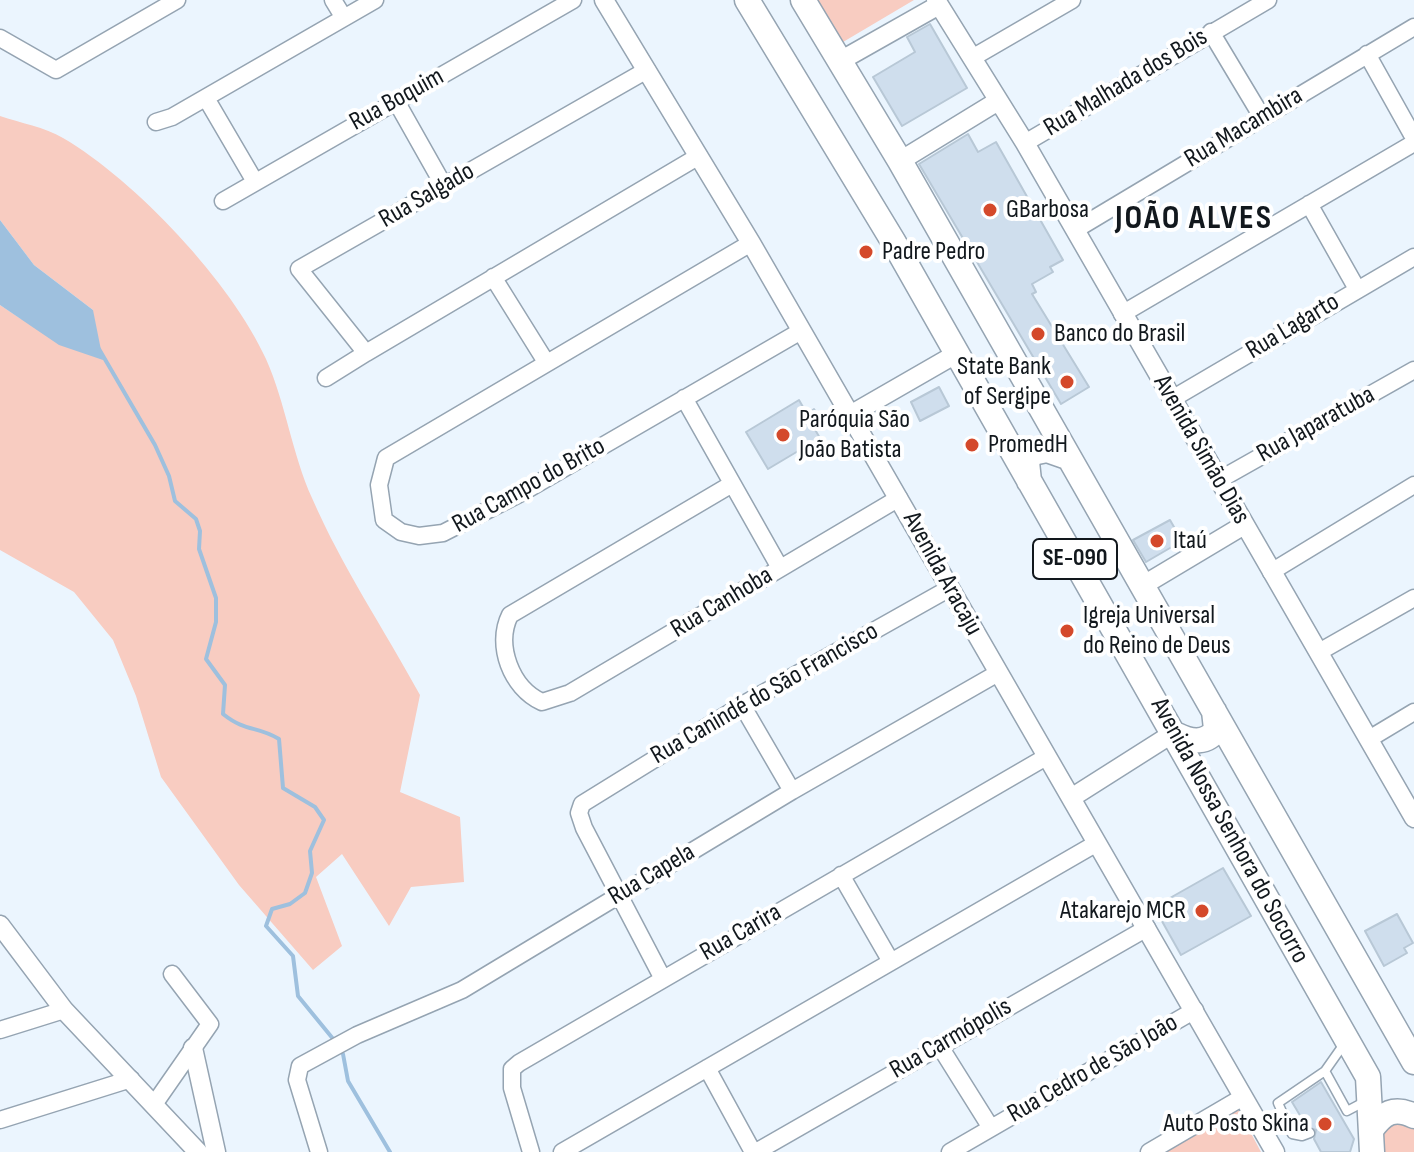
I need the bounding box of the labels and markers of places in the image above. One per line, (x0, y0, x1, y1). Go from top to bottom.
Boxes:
place label: GBarbosa (1006, 194, 1089, 226)
marker: GBarbosa (981, 201, 999, 219)
place label: Padre Pedro (882, 236, 985, 268)
marker: Padre Pedro (857, 243, 875, 261)
place label: Banco do Brasil (1054, 318, 1185, 350)
marker: Banco do Brasil (1029, 325, 1047, 343)
place label: State Bank of Sergipe (957, 351, 1051, 412)
marker: State Bank of Sergipe (1058, 373, 1076, 391)
place label: Paróquia São João Batista (799, 404, 910, 466)
marker: Paróquia São João Batista (774, 426, 792, 444)
place label: PromedH (988, 429, 1068, 461)
marker: PromedH (963, 436, 981, 454)
place label: Itaú (1173, 525, 1207, 557)
marker: Itaú (1148, 532, 1166, 550)
place label: Igreja Universal do Reino de Deus (1083, 600, 1231, 662)
marker: Igreja Universal do Reino de Deus (1058, 622, 1076, 640)
place label: Atakarejo MCR (1060, 895, 1186, 927)
marker: Atakarejo MCR (1193, 902, 1211, 920)
place label: Auto Posto Skina (1164, 1108, 1309, 1140)
marker: Auto Posto Skina (1316, 1115, 1334, 1133)

